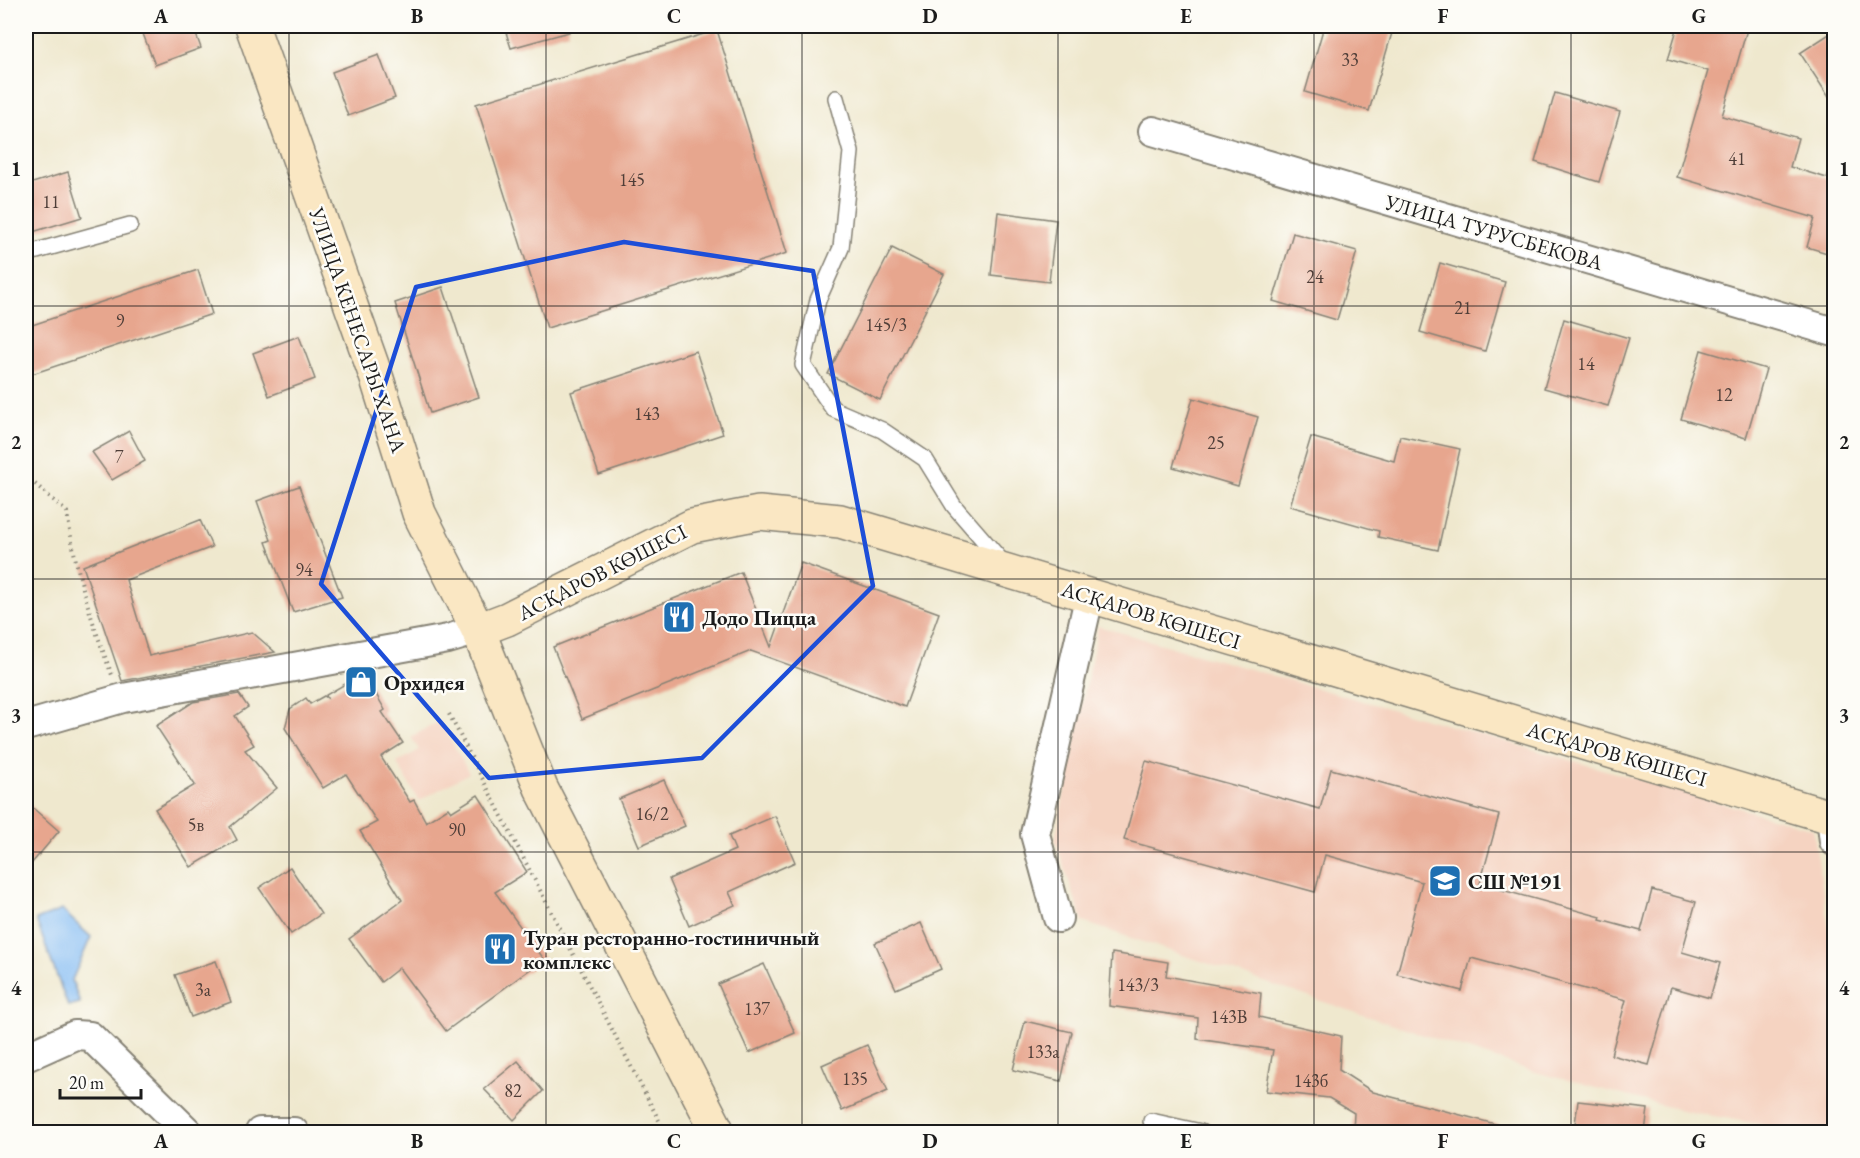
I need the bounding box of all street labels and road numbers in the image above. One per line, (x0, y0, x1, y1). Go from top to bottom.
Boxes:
street label: УЛИЦА ТУРУСБЕКОВА (1381, 188, 1606, 276)
street label: УЛИЦА КЕНЕСАРЫ ХАНА (303, 203, 413, 457)
street label: АСҚАРОВ КӨШЕСІ (512, 518, 691, 627)
street label: АСҚАРОВ КӨШЕСІ (1057, 575, 1244, 655)
street label: АСҚАРОВ КӨШЕСІ (1523, 715, 1710, 793)

